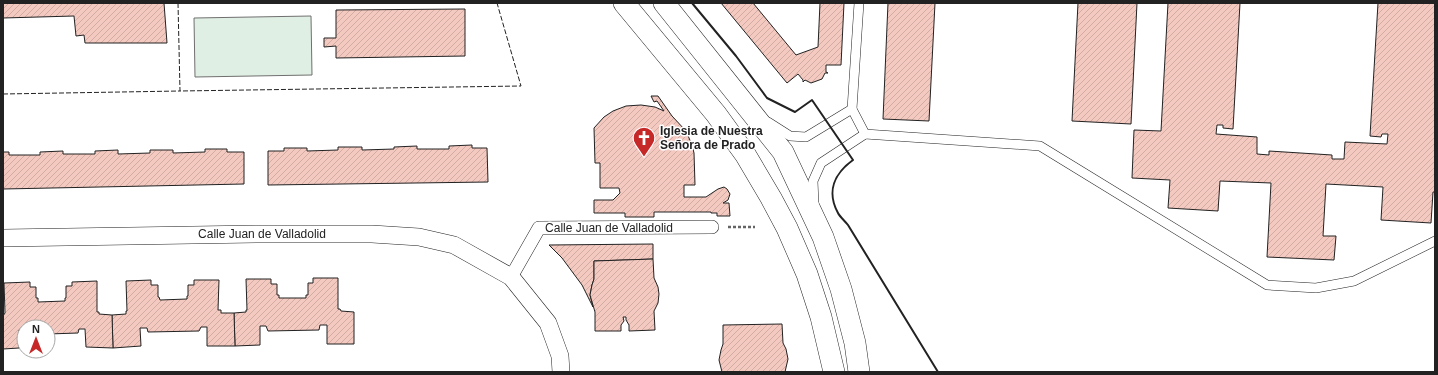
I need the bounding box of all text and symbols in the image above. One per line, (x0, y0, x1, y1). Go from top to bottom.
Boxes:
place label: Iglesia de Nuestra Señora de Prado (660, 124, 763, 152)
church icon: Iglesia de Nuestra Señora de Prado (631, 125, 657, 158)
street label: Calle Juan de Valladolid (545, 221, 673, 235)
street label: Calle Juan de Valladolid (198, 227, 326, 241)
north arrow (16, 319, 56, 359)
text: N (32, 323, 40, 335)

